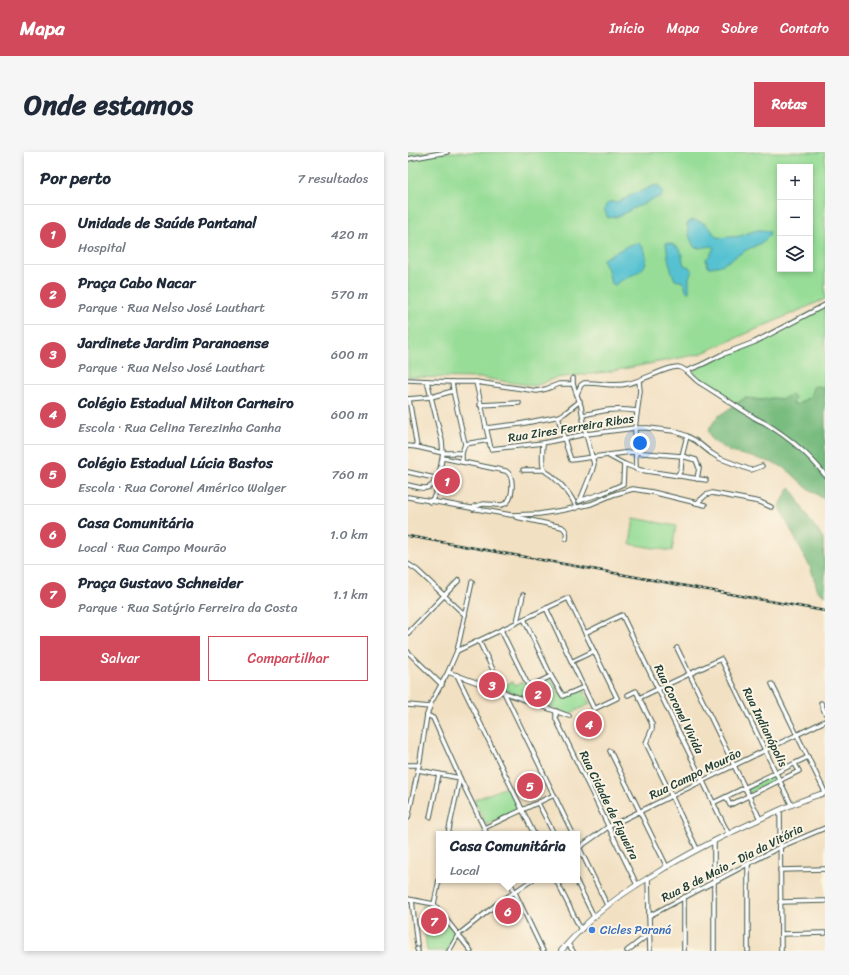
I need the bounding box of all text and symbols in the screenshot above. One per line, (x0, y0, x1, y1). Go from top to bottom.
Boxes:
text: Mapa (20, 12, 65, 45)
text: Início (610, 16, 644, 41)
text: Mapa (666, 16, 699, 41)
text: Sobre (721, 16, 758, 41)
text: Contato (780, 16, 829, 41)
text: Onde estamos (24, 80, 193, 129)
button: Rotas (754, 82, 825, 127)
text: Por perto (40, 163, 111, 193)
map controls (777, 164, 813, 272)
button: + (777, 164, 813, 200)
text: 7 resultados (298, 167, 368, 190)
button: − (777, 200, 813, 236)
text: Unidade de Saúde Pantanal (78, 210, 257, 236)
text: 1 (50, 223, 56, 246)
text: 420 m (331, 223, 368, 246)
text: Hospital (78, 236, 126, 259)
button: layers (777, 236, 813, 272)
text: Praça Cabo Nacar (78, 270, 196, 296)
text: 2 (49, 283, 57, 306)
text: 570 m (331, 283, 368, 306)
text: Parque · Rua Nelso José Lauthart (78, 296, 265, 319)
text: Jardinete Jardim Paranaense (78, 330, 269, 356)
text: 3 (49, 343, 57, 366)
text: 600 m (331, 343, 368, 366)
text: Parque · Rua Nelso José Lauthart (78, 356, 265, 379)
text: Colégio Estadual Milton Carneiro (78, 390, 294, 416)
text: 4 (49, 403, 57, 426)
text: 600 m (331, 403, 368, 426)
street label: Rua Zires Ferreira Ribas (507, 407, 636, 449)
text: Escola · Rua Celina Terezinha Canha (78, 416, 281, 439)
your location (630, 433, 650, 453)
text: Colégio Estadual Lúcia Bastos (78, 450, 273, 476)
text: 5 (49, 463, 57, 486)
text: 760 m (332, 463, 368, 486)
pin: 1 (434, 466, 460, 496)
text: Escola · Rua Coronel Américo Walger (78, 476, 286, 499)
text: Casa Comunitária (78, 510, 194, 536)
text: 6 (49, 523, 57, 546)
text: 1.0 km (330, 523, 368, 546)
text: Local · Rua Campo Mourão (78, 536, 226, 559)
text: Praça Gustavo Schneider (78, 570, 243, 596)
text: 7 (49, 583, 57, 606)
text: 1.1 km (333, 583, 368, 606)
text: Parque · Rua Satýrio Ferreira da Costa (78, 596, 298, 619)
button: Salvar (40, 636, 200, 681)
button: Compartilhar (208, 636, 368, 681)
street label: Rua Coronel Vivida (648, 660, 711, 758)
pin: 3 (479, 670, 505, 700)
pin: 2 (525, 679, 551, 709)
street label: Rua Indianópolis (736, 683, 794, 771)
pin: 4 (576, 709, 602, 739)
street label: Rua Campo Mourão (645, 742, 745, 806)
street label: Rua Cidade de Figueira (573, 747, 645, 864)
pin: 5 (517, 771, 543, 801)
street label: Rua 8 de Maio - Dia da Vitória (657, 818, 807, 908)
popup (436, 831, 580, 883)
text: Casa Comunitária (450, 833, 566, 859)
text: Local (450, 859, 479, 882)
pin: 6 (495, 896, 521, 926)
pin: 7 (421, 906, 447, 936)
place label: Cicles Paraná (600, 919, 671, 941)
marker: Cicles Paraná (587, 925, 597, 935)

